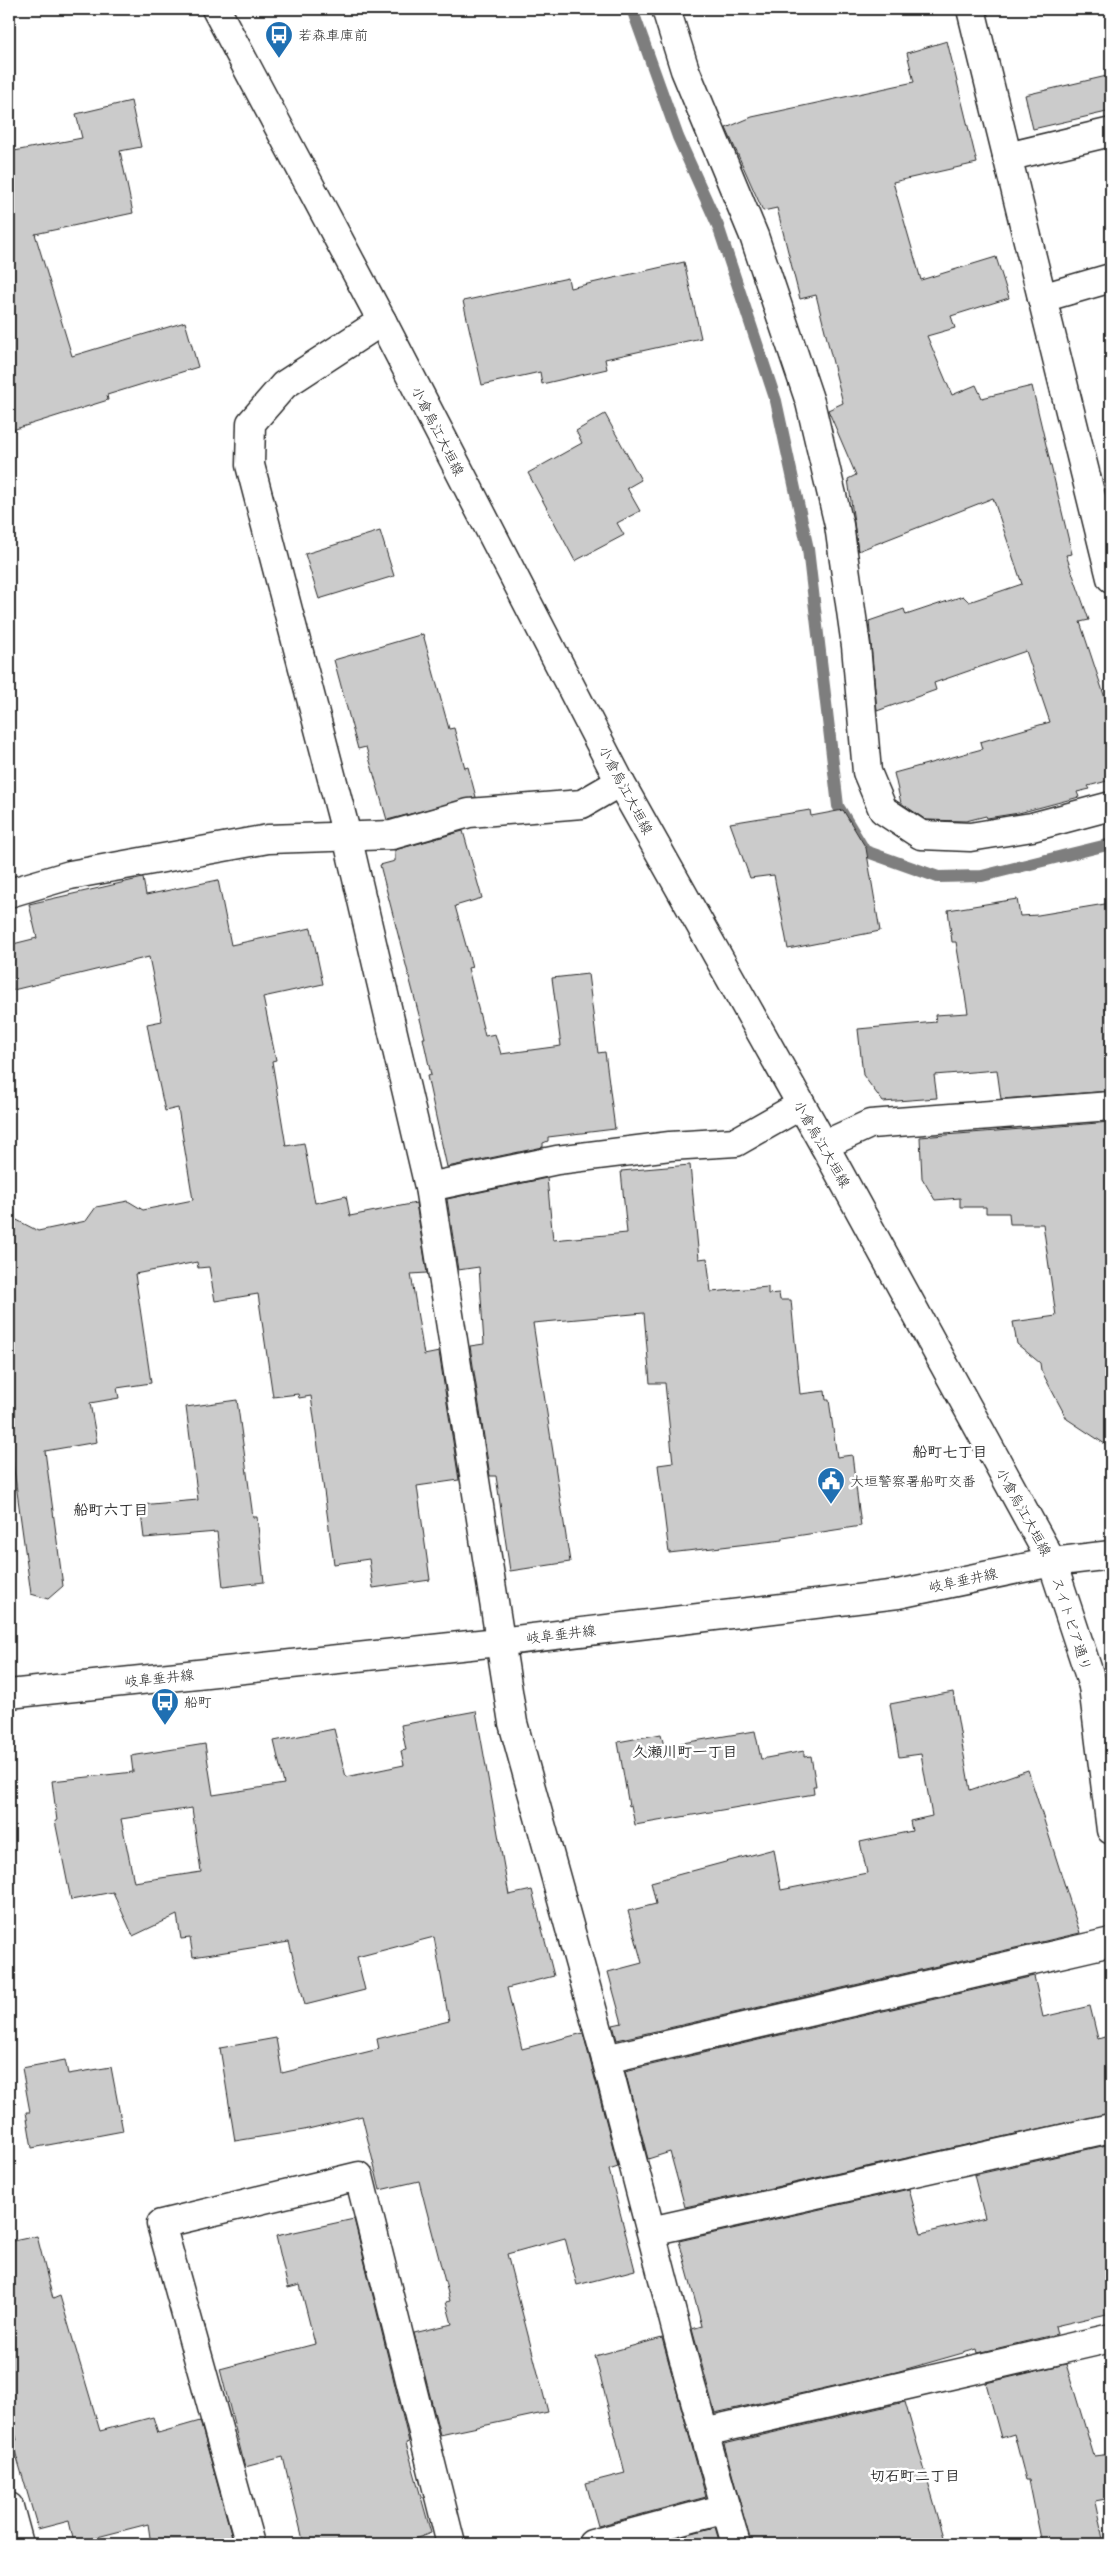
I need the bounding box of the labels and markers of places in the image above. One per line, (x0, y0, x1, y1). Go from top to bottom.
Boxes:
bus stop icon: 若森車庫前 (264, 20, 294, 59)
place label: 若森車庫前 (298, 27, 368, 44)
public building icon: 大垣警察署船町交番 (816, 1466, 846, 1505)
place label: 大垣警察署船町交番 (850, 1473, 976, 1490)
bus stop icon: 船町 (150, 1687, 180, 1726)
place label: 船町 (184, 1694, 212, 1711)

